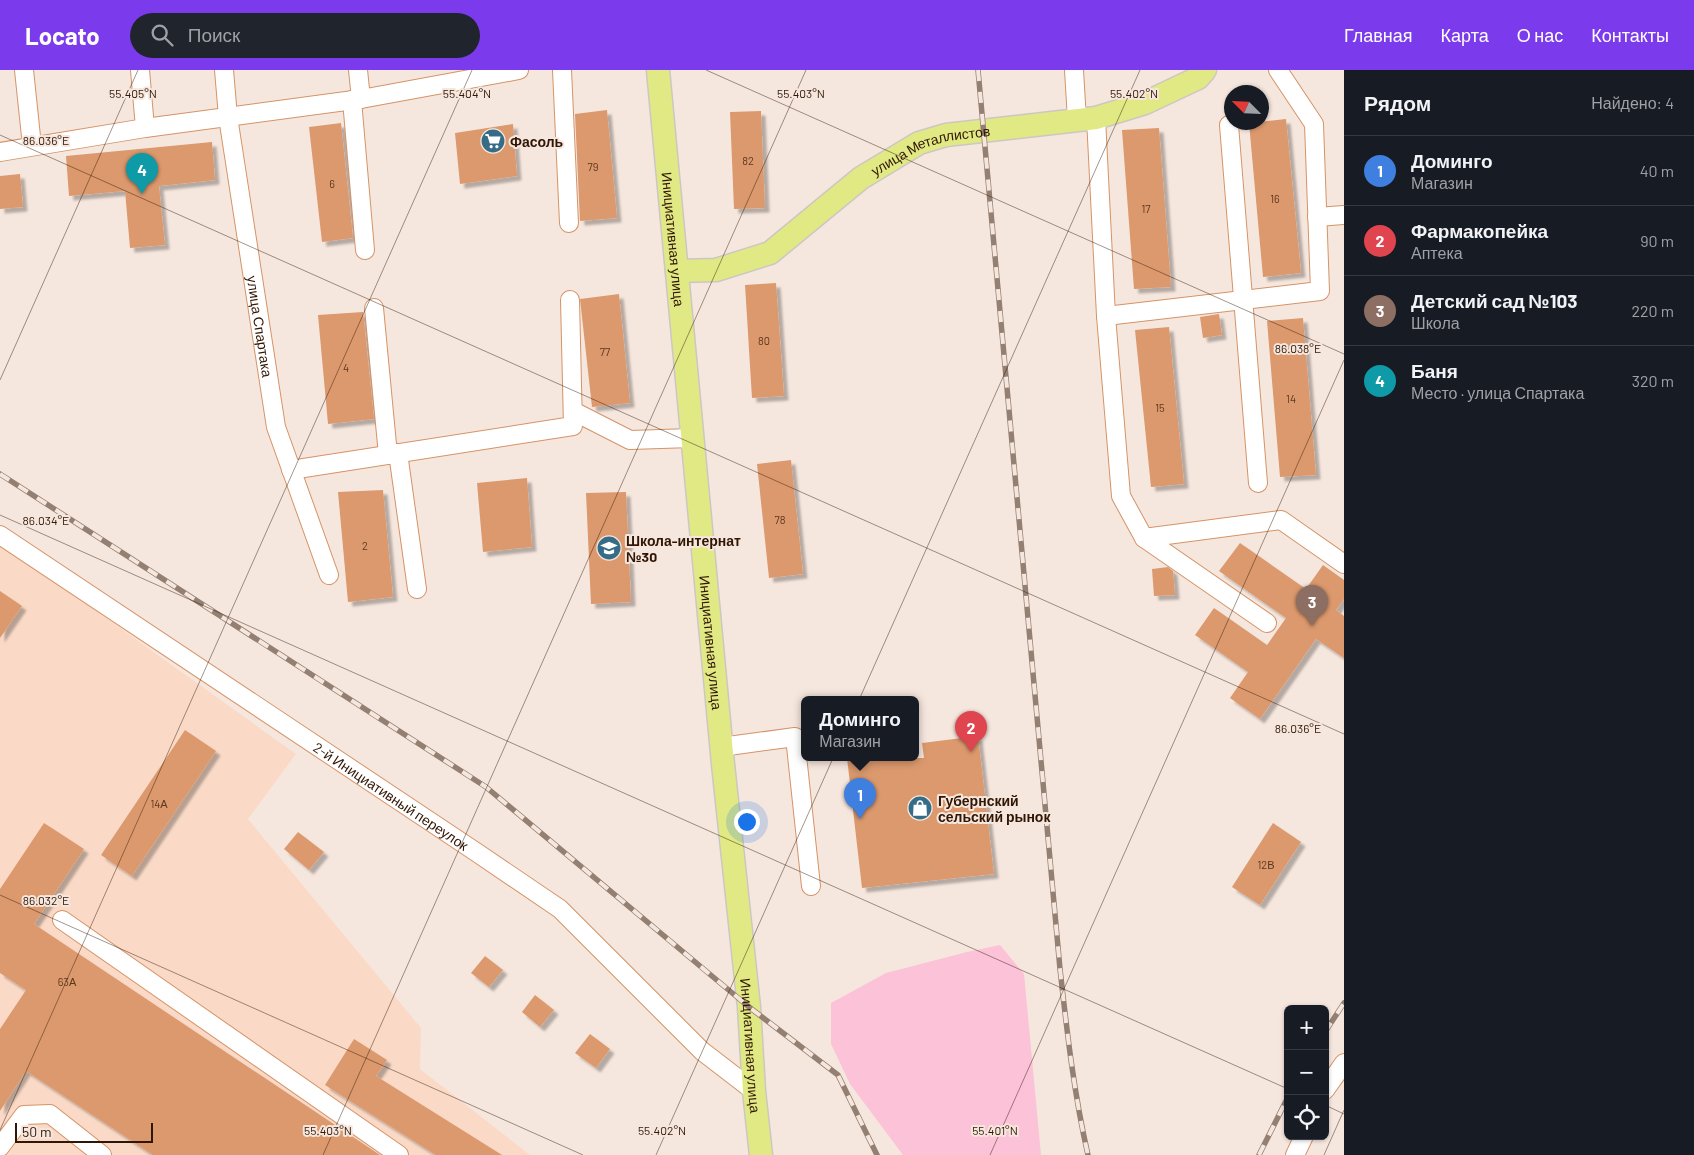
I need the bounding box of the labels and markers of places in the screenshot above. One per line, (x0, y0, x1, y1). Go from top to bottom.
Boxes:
supermarket icon: Фасоль (480, 128, 506, 154)
place label: Фасоль (510, 133, 564, 150)
pin: 4 (126, 153, 158, 194)
place label: Школа-интернат №30 (626, 532, 741, 565)
school or university icon: Школа-интернат №30 (596, 535, 622, 561)
pin: 3 (1296, 585, 1328, 626)
pin: 2 (955, 711, 987, 752)
pin: 1 (844, 778, 876, 819)
place label: Губернский сельский рынок (938, 792, 1051, 825)
shop icon: Губернский сельский рынок (907, 795, 933, 821)

